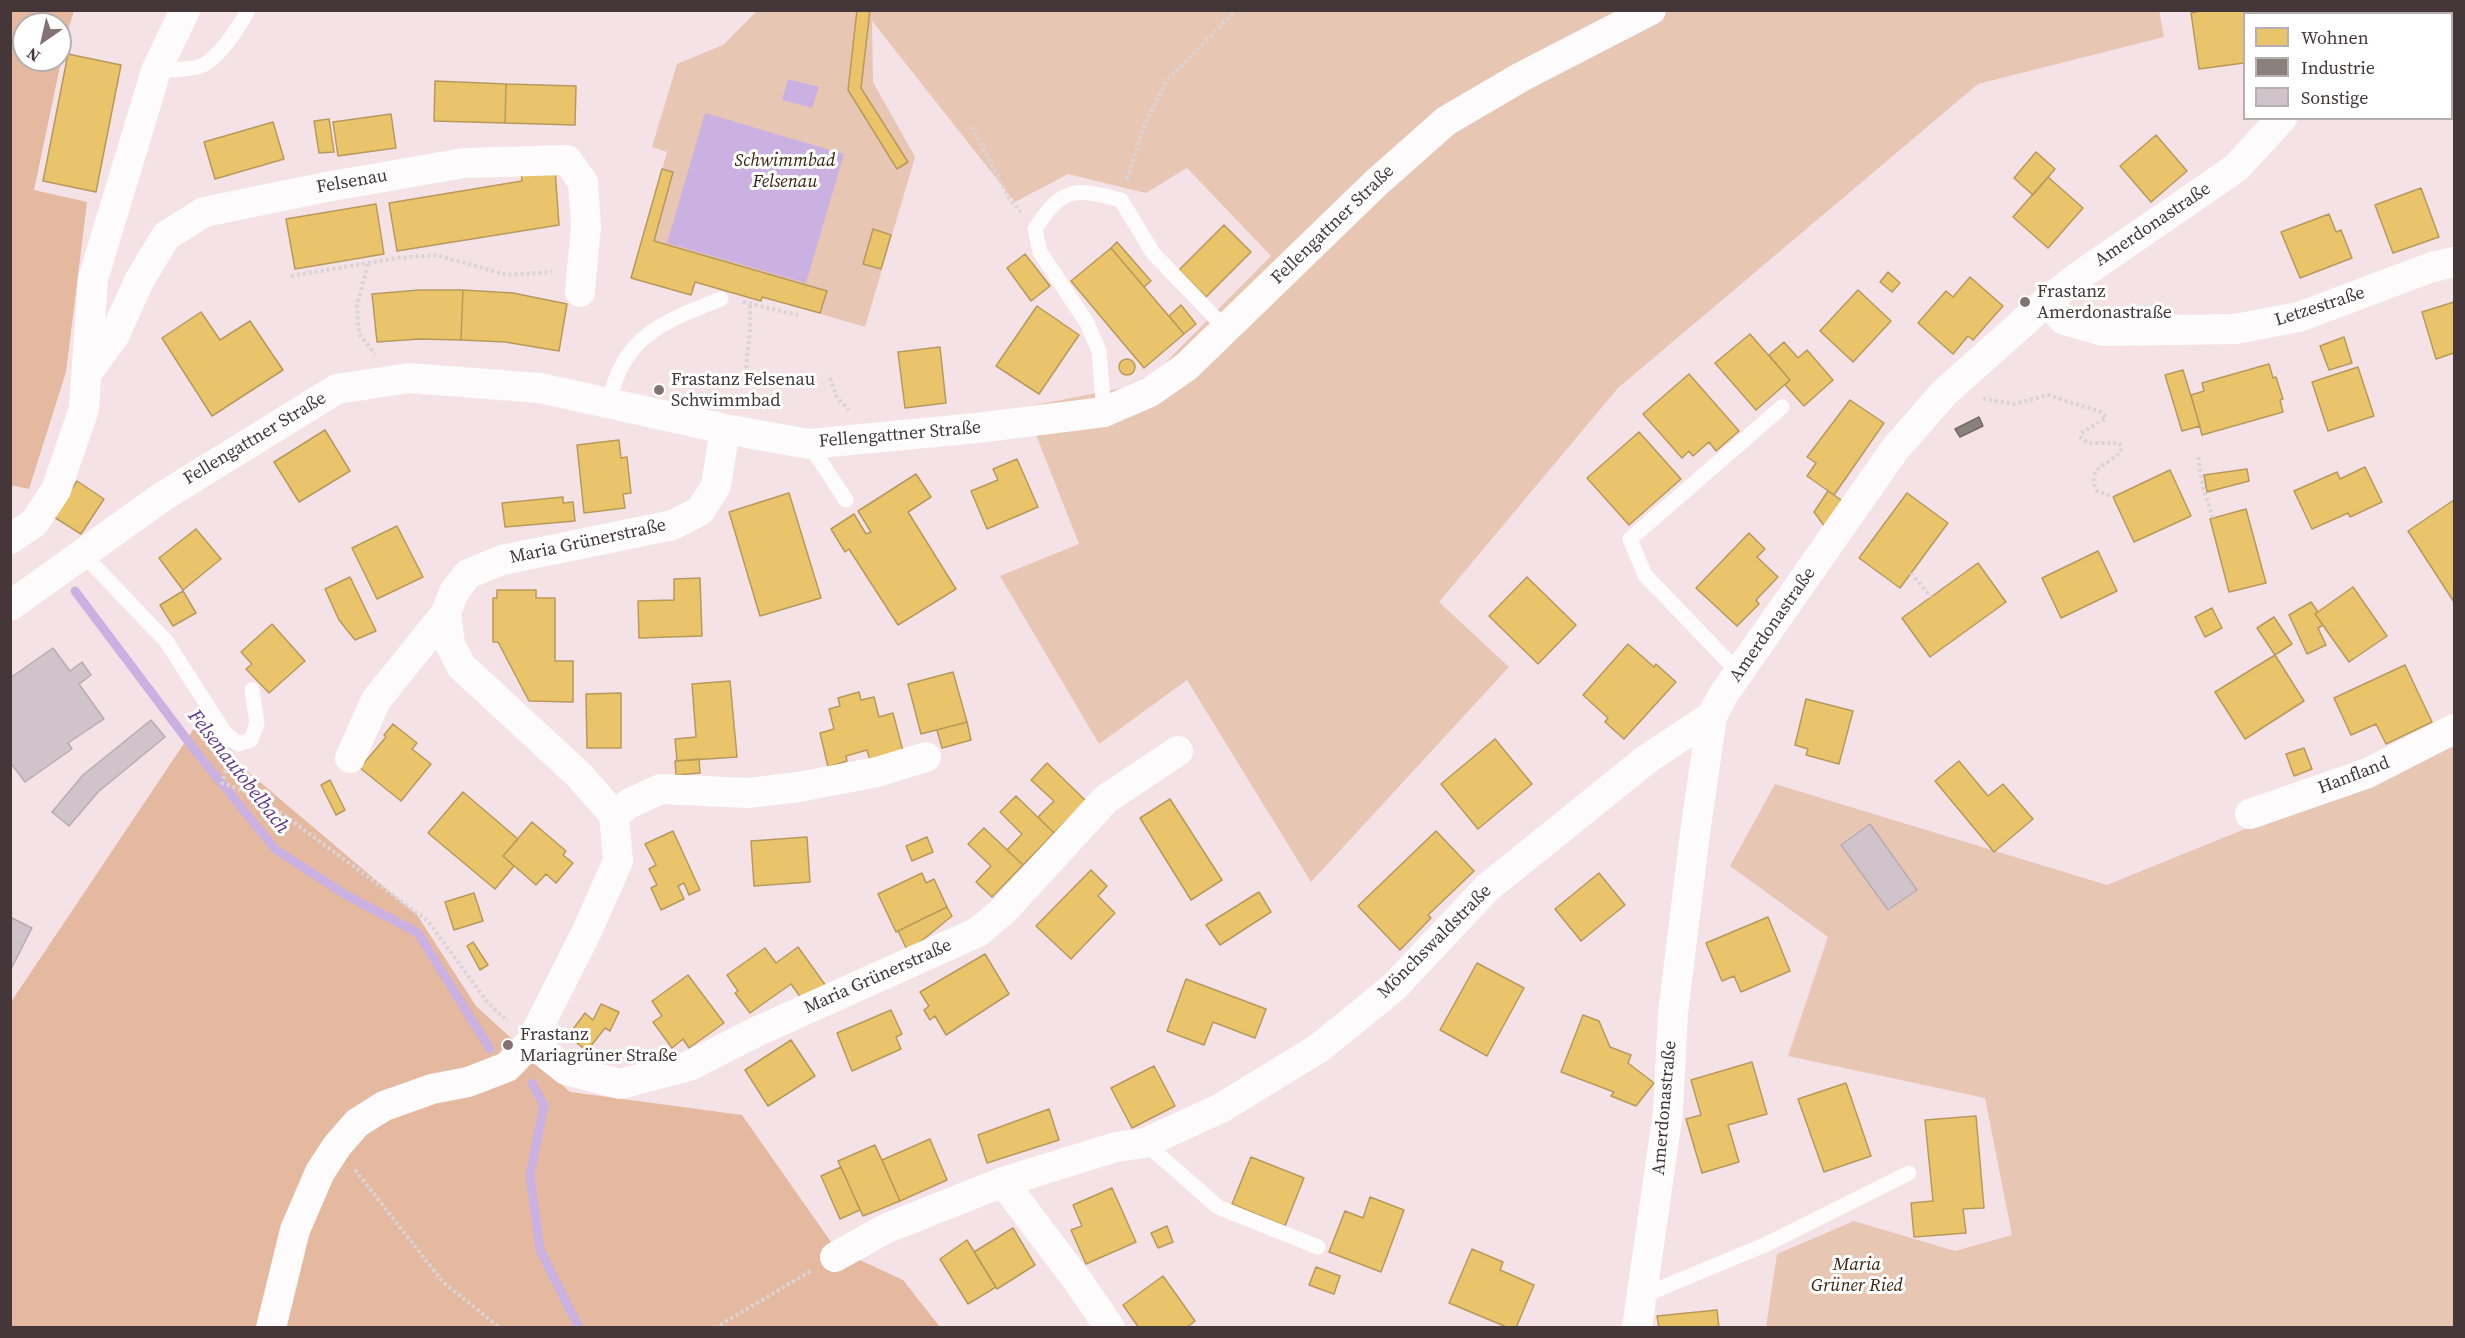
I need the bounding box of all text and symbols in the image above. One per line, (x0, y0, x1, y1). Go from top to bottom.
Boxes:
north arrow (12, 12, 72, 72)
legend (2243, 12, 2453, 120)
text: Wohnen (2301, 25, 2369, 50)
text: N (22, 43, 44, 68)
text: Industrie (2301, 55, 2375, 80)
text: Sonstige (2301, 85, 2368, 110)
park label: Schwimmbad Felsenau (735, 150, 835, 192)
street label: Fellengattner Straße (1267, 161, 1399, 289)
street label: Felsenau (315, 165, 389, 199)
street label: Amerdonastraße (2091, 178, 2215, 272)
place label: Frastanz Amerdonastraße (2037, 281, 2172, 324)
street label: Letzestraße (2272, 282, 2368, 332)
marker: Frastanz Amerdonastraße (2018, 295, 2032, 309)
place label: Frastanz Felsenau Schwimmbad (671, 369, 815, 412)
marker: Frastanz Felsenau Schwimmbad (652, 383, 666, 397)
street label: Fellengattner Straße (180, 388, 330, 490)
street label: Fellengattner Straße (818, 417, 982, 453)
street label: Maria Grünerstraße (508, 515, 668, 569)
street label: Amerdonastraße (1725, 564, 1821, 686)
water label: Felsenautobelbach (182, 705, 294, 839)
street label: Hanfland (2315, 753, 2393, 799)
street label: Mönchswaldstraße (1374, 881, 1496, 1003)
street label: Maria Grünerstraße (801, 935, 955, 1019)
place label: Frastanz Mariagrüner Straße (520, 1024, 678, 1066)
marker: Frastanz Mariagrüner Straße (501, 1038, 515, 1052)
street label: Amerdonastraße (1648, 1040, 1682, 1176)
park label: Maria Grüner Ried (1811, 1254, 1903, 1296)

